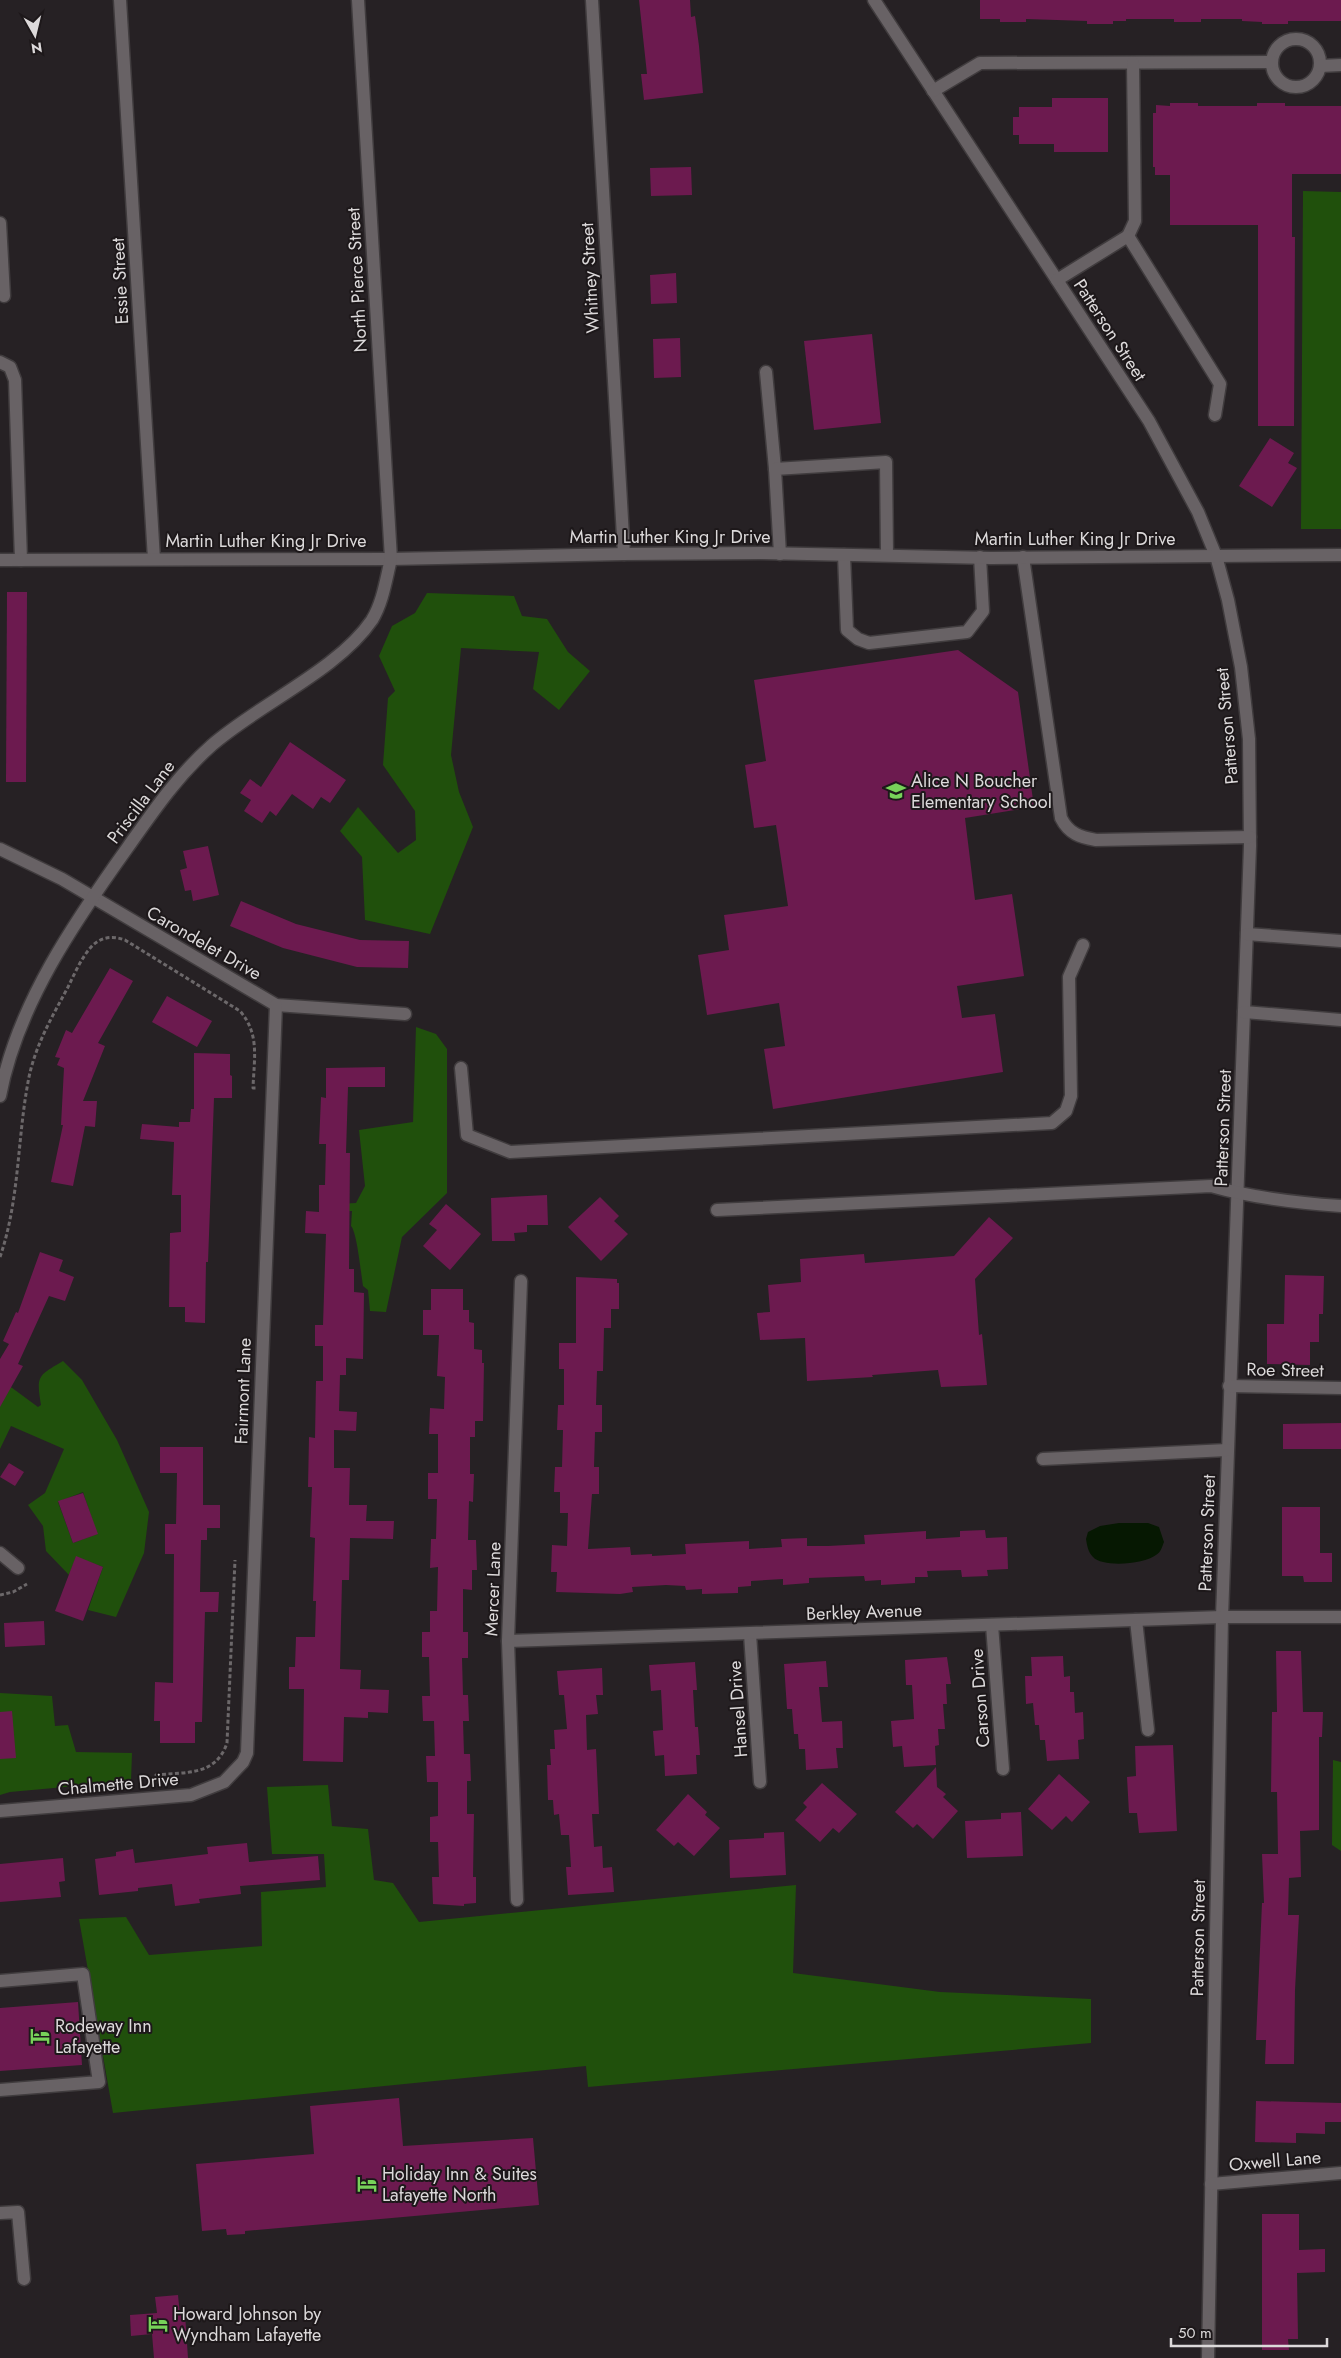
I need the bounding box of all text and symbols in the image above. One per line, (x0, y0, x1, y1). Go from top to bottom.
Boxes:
north arrow (10, 10, 60, 60)
text: N (30, 37, 44, 59)
street label: North Pierce Street (340, 206, 374, 353)
street label: Whitney Street (574, 221, 606, 334)
street label: Essie Street (105, 236, 135, 325)
street label: Patterson Street (1067, 274, 1153, 387)
street label: Martin Luther King Jr Drive (570, 524, 770, 550)
street label: Martin Luther King Jr Drive (975, 526, 1175, 552)
street label: Martin Luther King Jr Drive (166, 528, 366, 554)
street label: Patterson Street (1209, 666, 1245, 785)
street label: Priscilla Lane (101, 755, 181, 849)
place label: Alice N Boucher Elementary School (911, 768, 1052, 815)
school or university icon: Alice N Boucher Elementary School (885, 780, 907, 802)
street label: Carondelet Drive (142, 900, 266, 986)
street label: Patterson Street (1208, 1068, 1238, 1187)
street label: Fairmont Lane (228, 1337, 258, 1445)
street label: Roe Street (1246, 1356, 1325, 1384)
street label: Patterson Street (1192, 1473, 1222, 1592)
street label: Mercer Lane (478, 1541, 508, 1637)
street label: Berkley Avenue (806, 1597, 922, 1627)
street label: Carson Drive (964, 1648, 996, 1748)
street label: Hansel Drive (722, 1660, 754, 1758)
street label: Chalmette Drive (56, 1766, 180, 1802)
street label: Patterson Street (1184, 1879, 1212, 1997)
place label: Rodeway Inn Lafayette (55, 2013, 152, 2060)
hotel icon: Rodeway Inn Lafayette (29, 2025, 51, 2047)
street label: Oxwell Lane (1228, 2144, 1322, 2178)
place label: Holiday Inn & Suites Lafayette North (382, 2161, 537, 2208)
hotel icon: Holiday Inn & Suites Lafayette North (356, 2173, 378, 2195)
place label: Howard Johnson by Wyndham Lafayette (173, 2301, 321, 2348)
hotel icon: Howard Johnson by Wyndham Lafayette (147, 2313, 169, 2335)
scale bar (1171, 2316, 1327, 2348)
text: 50 m (1178, 2322, 1212, 2344)

